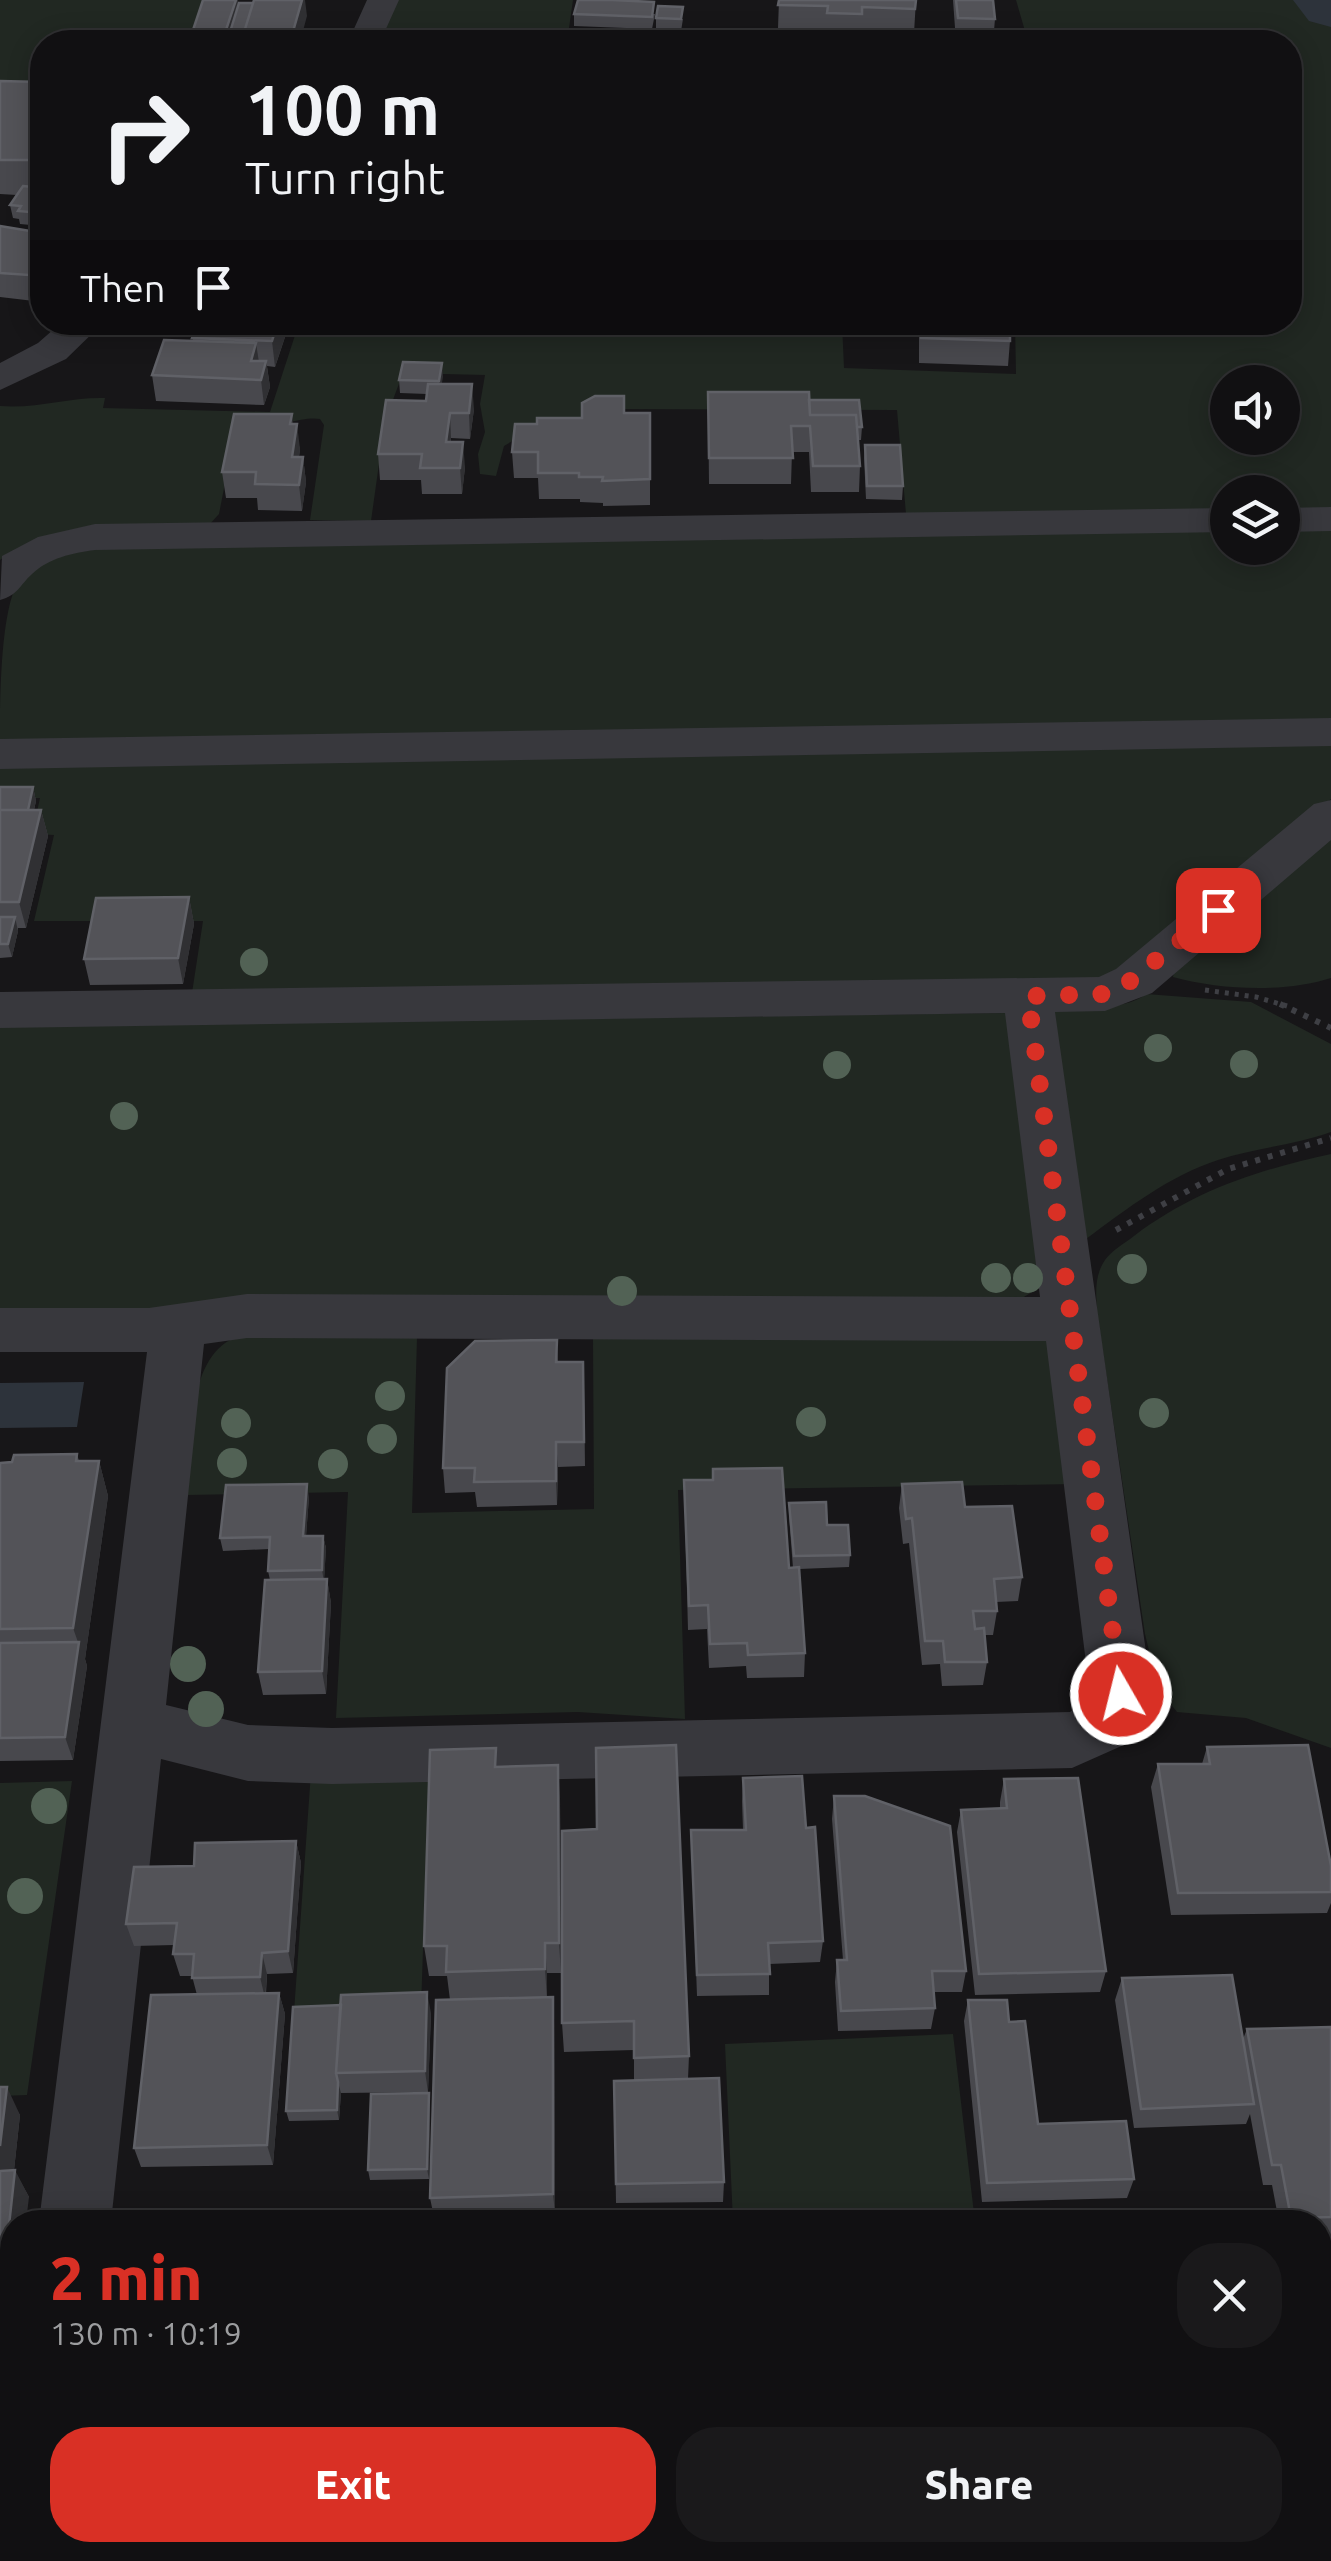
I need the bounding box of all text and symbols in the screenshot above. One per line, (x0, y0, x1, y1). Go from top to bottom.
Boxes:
icon: right (80, 70, 210, 200)
text: 100 m (245, 70, 440, 148)
text: Turn right (245, 152, 445, 203)
icon: arrive (186, 260, 241, 315)
text: Then (80, 267, 166, 309)
map controls (1210, 365, 1300, 565)
button: sound (1210, 365, 1300, 455)
button: layers (1210, 475, 1300, 565)
pin (1176, 868, 1261, 953)
icon: arrive (1191, 883, 1246, 938)
position arrow (1069, 1642, 1173, 1746)
button: close (1177, 2243, 1282, 2348)
text: 2 min (50, 2244, 203, 2311)
text: 130 m · 10:19 (50, 2315, 242, 2351)
button: Exit (50, 2427, 656, 2542)
button: Share (676, 2427, 1282, 2542)

